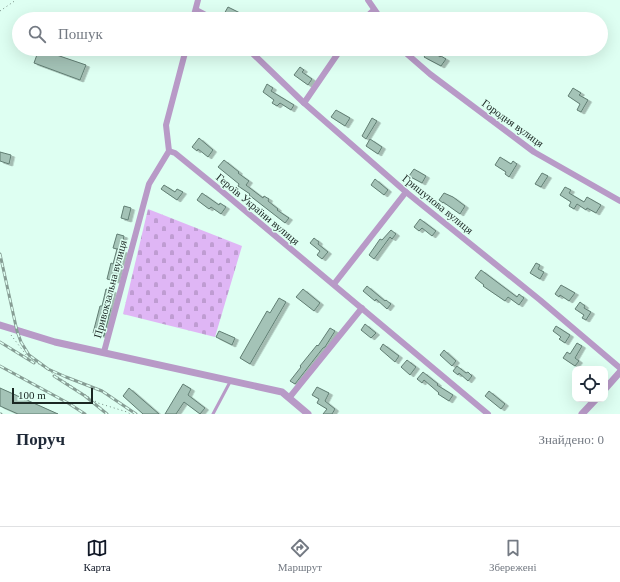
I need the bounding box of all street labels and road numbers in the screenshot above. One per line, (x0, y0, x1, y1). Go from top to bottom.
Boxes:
street label: Городня вулиця (480, 97, 546, 149)
street label: Героїв України вулиця (214, 171, 302, 247)
street label: Гришунова вулиця (400, 172, 476, 236)
street label: Привокзальна вулиця (91, 239, 129, 339)

